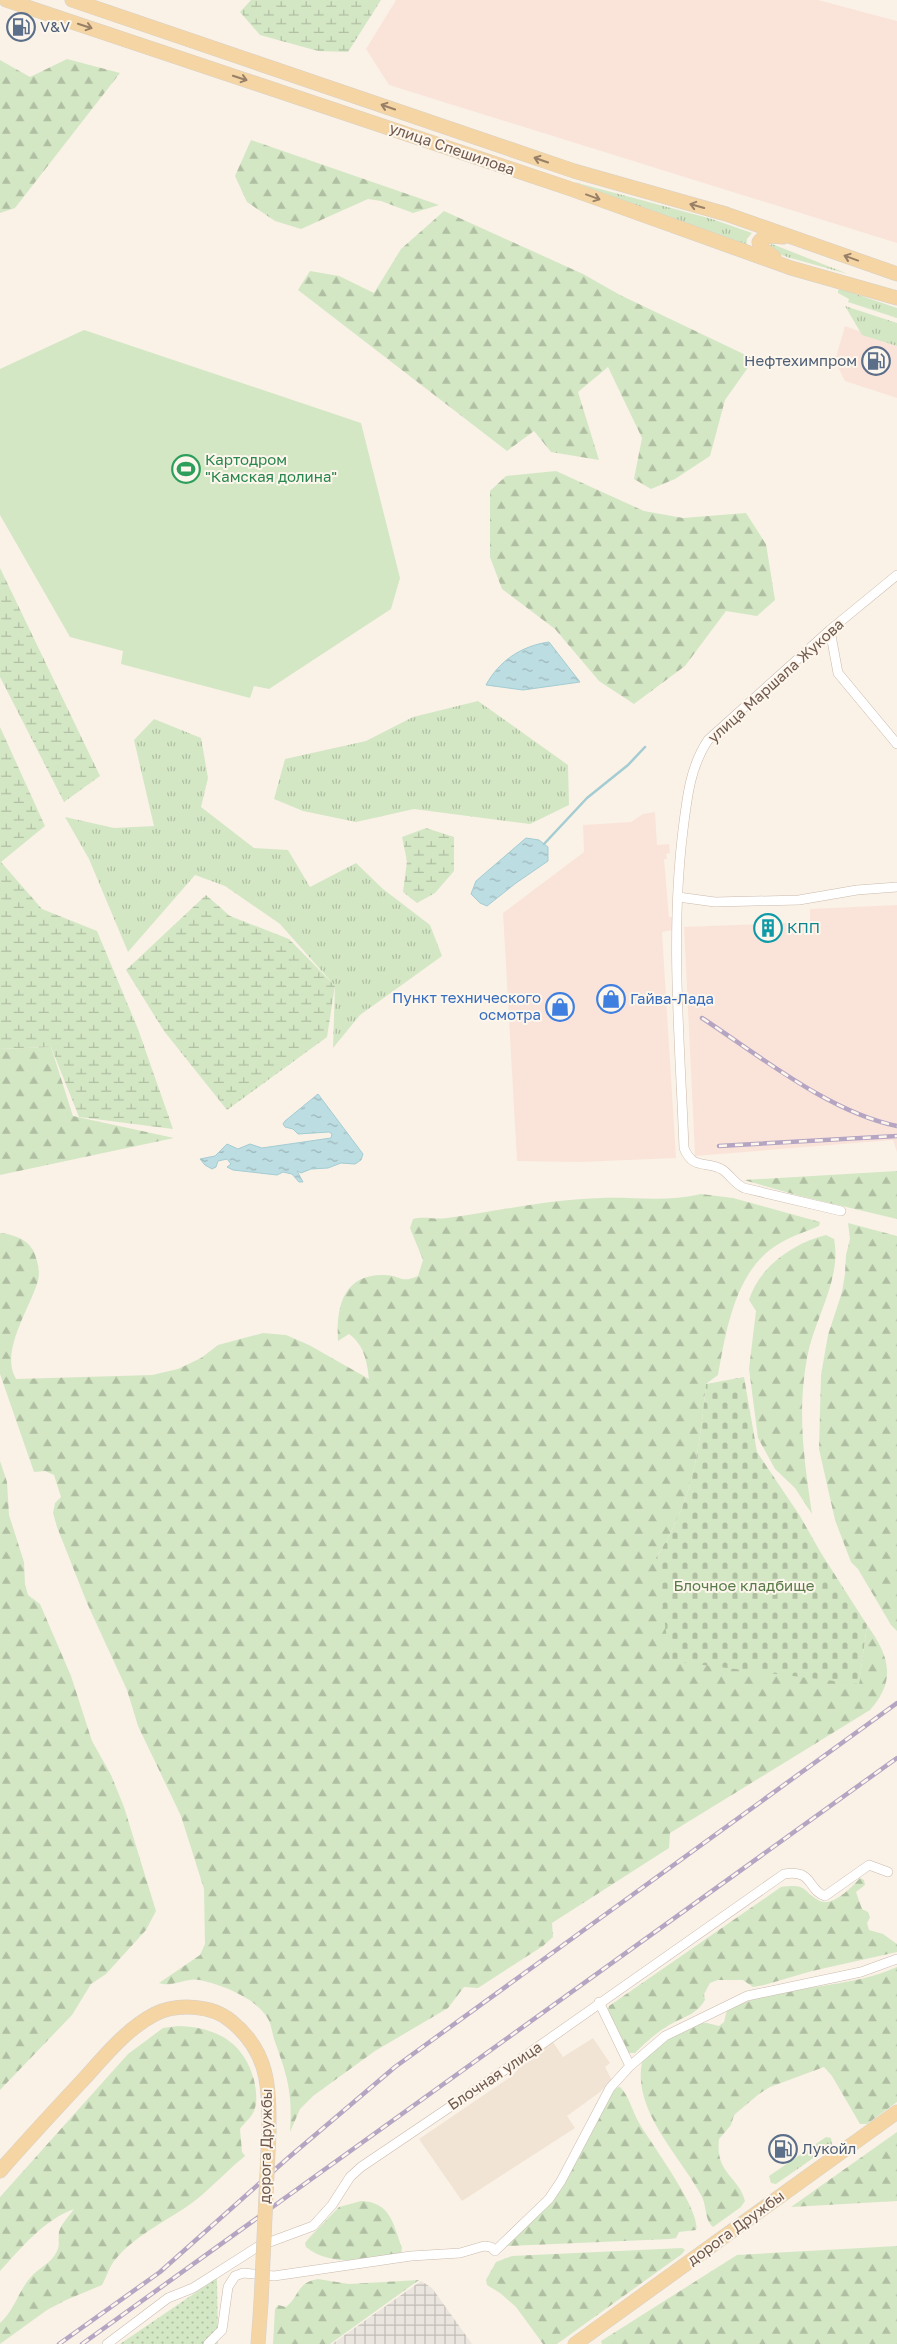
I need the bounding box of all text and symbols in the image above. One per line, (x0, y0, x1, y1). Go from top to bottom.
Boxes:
fuel station icon: V&V (6, 12, 36, 42)
place label: V&V (40, 17, 70, 35)
one-way arrow (77, 22, 93, 32)
one-way arrow (231, 73, 247, 83)
one-way arrow (380, 102, 396, 111)
street label: улица Спешилова (387, 118, 517, 178)
one-way arrow (534, 154, 550, 164)
one-way arrow (584, 193, 600, 202)
one-way arrow (690, 200, 706, 210)
one-way arrow (844, 252, 859, 262)
fuel station icon: Нефтехимпром (861, 346, 891, 376)
place label: Нефтехимпром (744, 351, 857, 369)
place label: Картодром "Камская долина" (205, 450, 337, 485)
sports icon: Картодром "Камская долина" (171, 454, 201, 484)
street label: улица Маршала Жукова (704, 615, 847, 746)
building icon: КПП (753, 913, 783, 943)
place label: КПП (787, 918, 820, 936)
shop icon: Гайва-Лада (596, 984, 626, 1014)
place label: Пункт технического осмотра (392, 988, 541, 1023)
place label: Гайва-Лада (630, 989, 714, 1007)
shop icon: Пункт технического осмотра (545, 992, 575, 1022)
park label: Блочное кладбище (673, 1576, 815, 1594)
street label: Блочная улица (444, 2037, 545, 2113)
street label: дорога Дружбы (255, 2088, 275, 2204)
fuel station icon: Лукойл (768, 2134, 798, 2164)
place label: Лукойл (802, 2139, 856, 2157)
street label: дорога Дружбы (683, 2186, 787, 2268)

